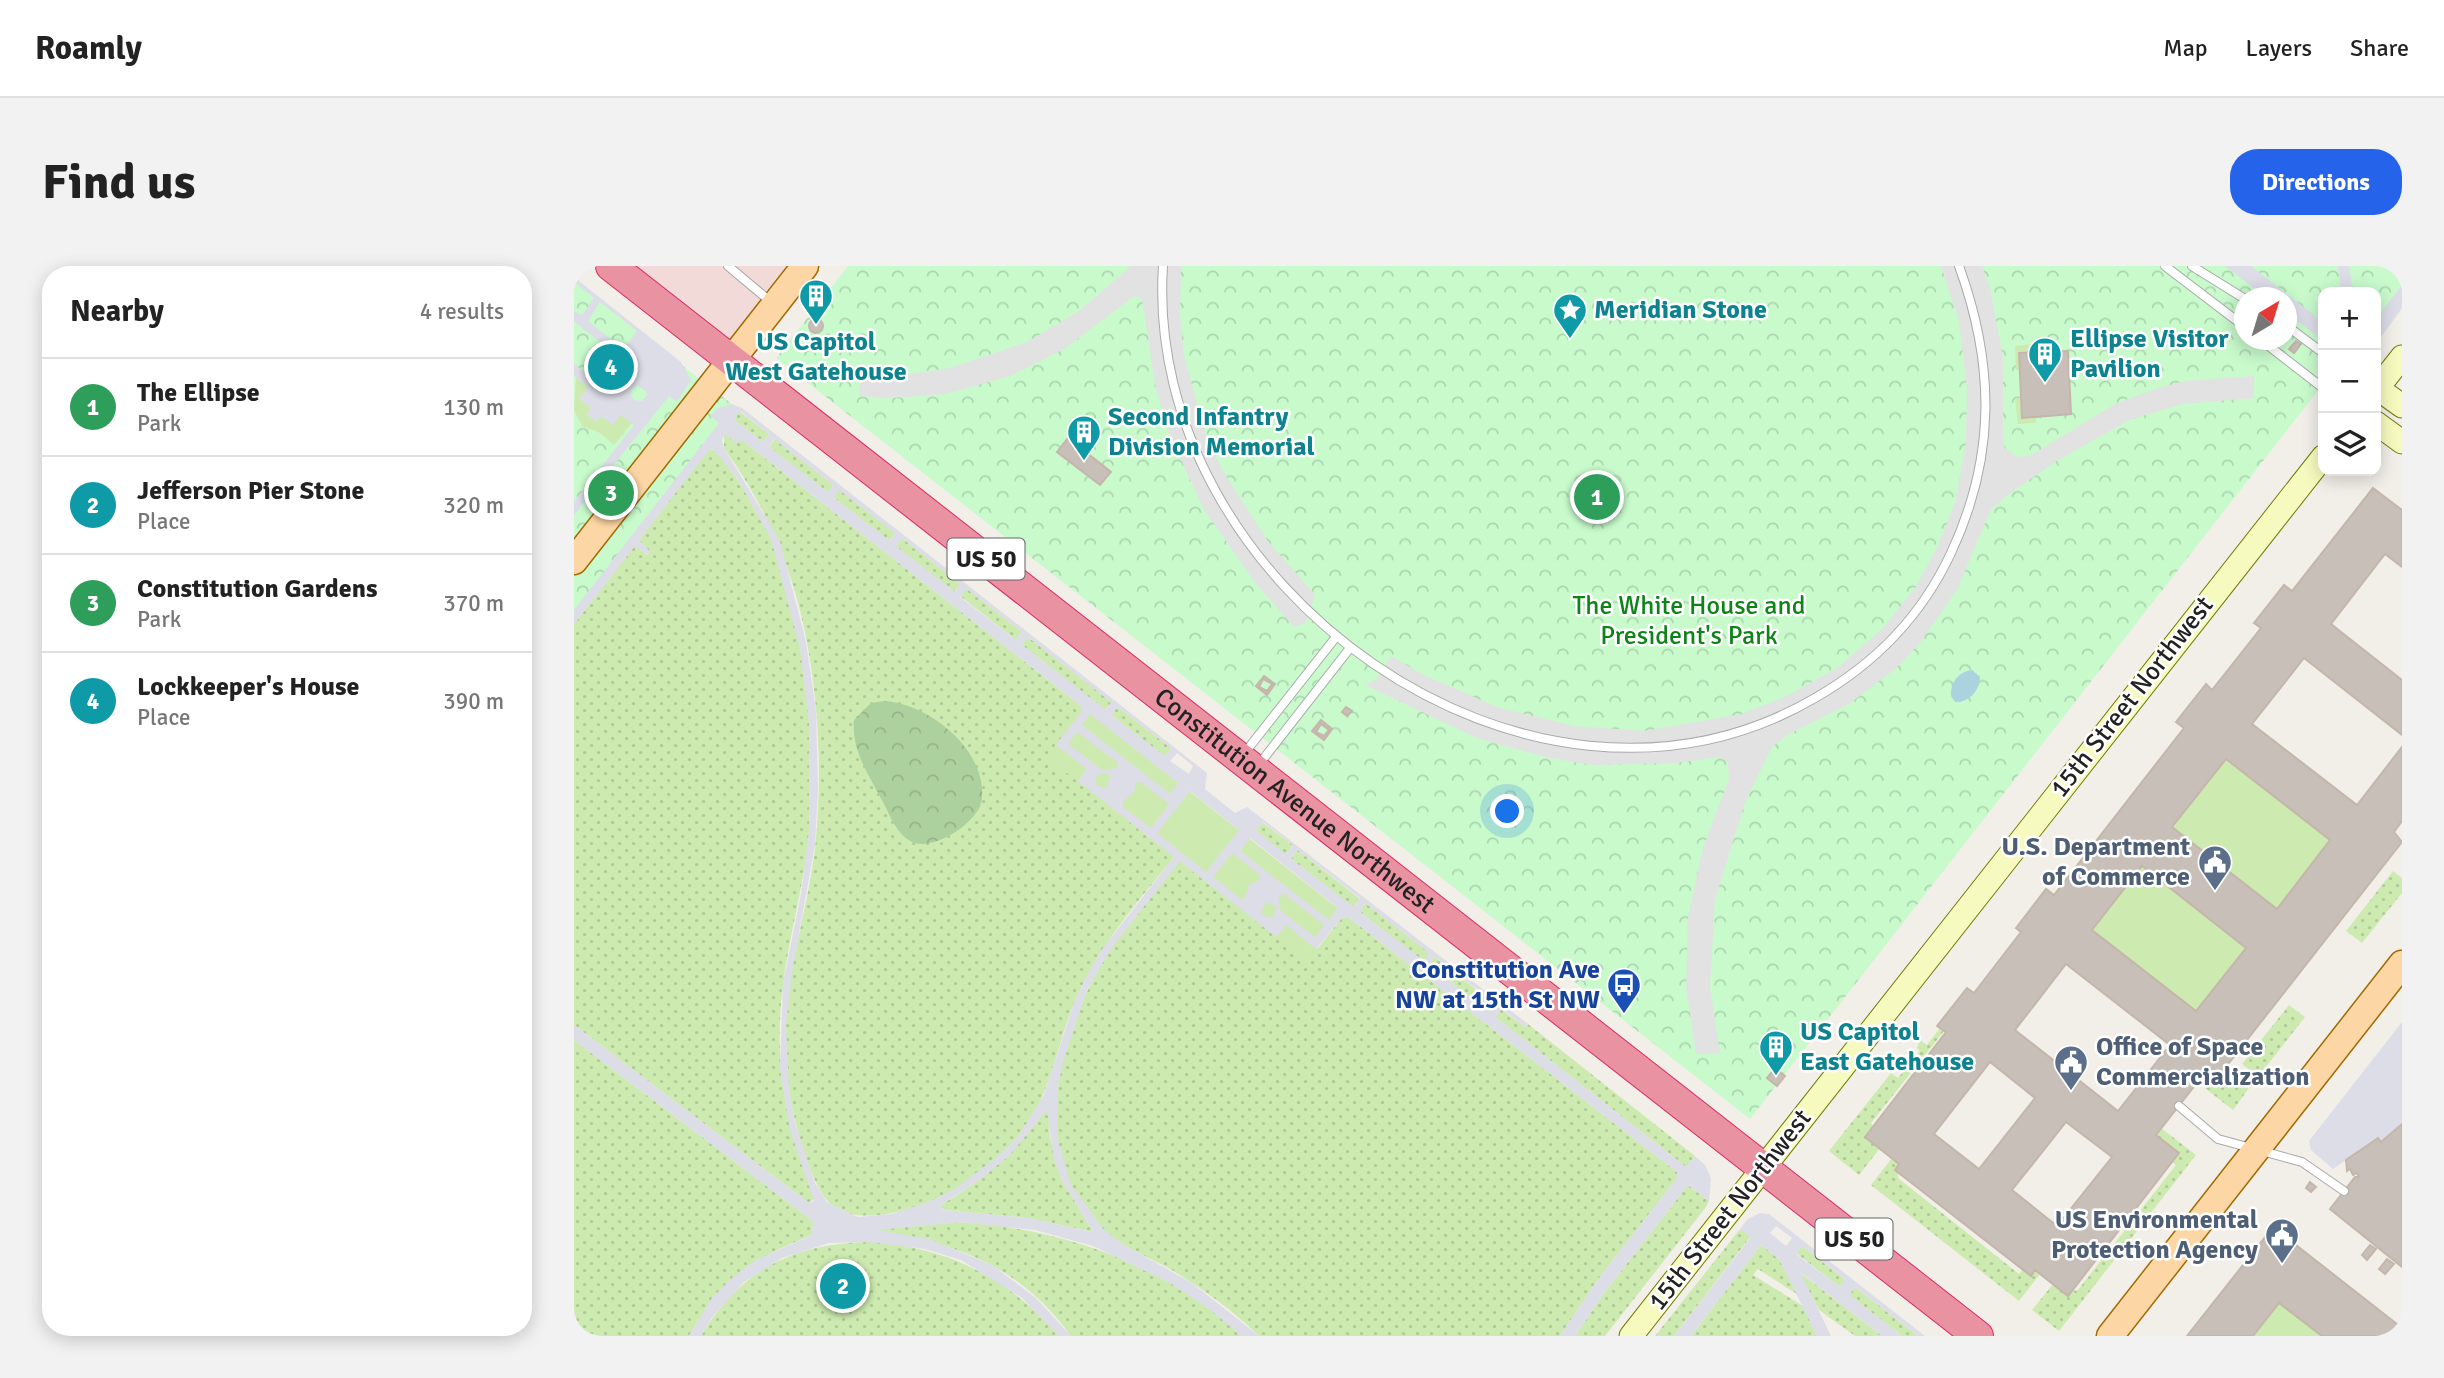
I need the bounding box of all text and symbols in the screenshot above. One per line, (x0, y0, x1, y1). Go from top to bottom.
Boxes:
text: Roamly (35, 28, 142, 69)
text: Map (2163, 33, 2208, 63)
text: Layers (2246, 33, 2312, 63)
text: Share (2350, 33, 2409, 63)
button: Directions (2230, 149, 2402, 215)
text: Find us (42, 152, 195, 212)
building icon: US Capitol West Gatehouse (797, 277, 835, 326)
north arrow (2234, 287, 2297, 350)
map controls (2318, 287, 2381, 476)
button: + (2318, 287, 2381, 350)
place icon: Meridian Stone (1551, 291, 1589, 340)
text: Nearby (70, 293, 164, 330)
place label: Meridian Stone (1594, 294, 1767, 326)
text: 4 results (420, 297, 504, 326)
place label: Ellipse Visitor Pavilion (2070, 323, 2229, 385)
place label: US Capitol West Gatehouse (725, 326, 907, 388)
building icon: Ellipse Visitor Pavilion (2026, 335, 2064, 384)
pin: 4 (588, 341, 634, 393)
button: − (2318, 350, 2381, 413)
text: The Ellipse (137, 377, 260, 409)
text: 1 (87, 393, 99, 422)
text: 130 m (443, 393, 504, 422)
place label: Second Infantry Division Memorial (1108, 401, 1315, 463)
text: Park (137, 409, 181, 438)
building icon: Second Infantry Division Memorial (1065, 413, 1103, 462)
button: layers (2318, 413, 2381, 476)
pin: 3 (588, 467, 634, 519)
pin: 1 (1574, 471, 1620, 523)
text: Jefferson Pier Stone (137, 475, 364, 507)
text: 2 (87, 491, 99, 520)
text: 320 m (443, 491, 504, 520)
text: Place (137, 507, 191, 536)
road number: US 50 (948, 538, 1024, 580)
text: Constitution Gardens (137, 573, 377, 605)
text: 3 (87, 589, 99, 618)
text: 370 m (443, 589, 504, 618)
park label: The White House and President's Park (1573, 590, 1805, 652)
street label: 15th Street Northwest (2043, 590, 2221, 804)
text: Park (137, 605, 181, 634)
text: Lockkeeper's House (137, 671, 359, 703)
street label: Constitution Avenue Northwest (1148, 681, 1441, 921)
text: 4 (87, 687, 99, 716)
text: 390 m (443, 687, 504, 716)
text: Place (137, 703, 191, 732)
your location (1490, 794, 1524, 828)
place label: U.S. Department of Commerce (2002, 831, 2190, 893)
public building icon: U.S. Department of Commerce (2196, 843, 2234, 892)
place label: Constitution Ave NW at 15th St NW (1395, 954, 1600, 1016)
bus stop icon: Constitution Ave NW at 15th St NW (1605, 966, 1643, 1015)
place label: US Capitol East Gatehouse (1800, 1016, 1974, 1078)
building icon: US Capitol East Gatehouse (1757, 1028, 1795, 1077)
place label: Office of Space Commercialization (2096, 1031, 2310, 1093)
public building icon: Office of Space Commercialization (2052, 1043, 2090, 1092)
street label: 15th Street Northwest (1641, 1103, 1819, 1317)
place label: US Environmental Protection Agency (2051, 1204, 2258, 1266)
public building icon: US Environmental Protection Agency (2263, 1216, 2301, 1265)
road number: US 50 (1816, 1219, 1892, 1259)
pin: 2 (820, 1260, 866, 1312)

